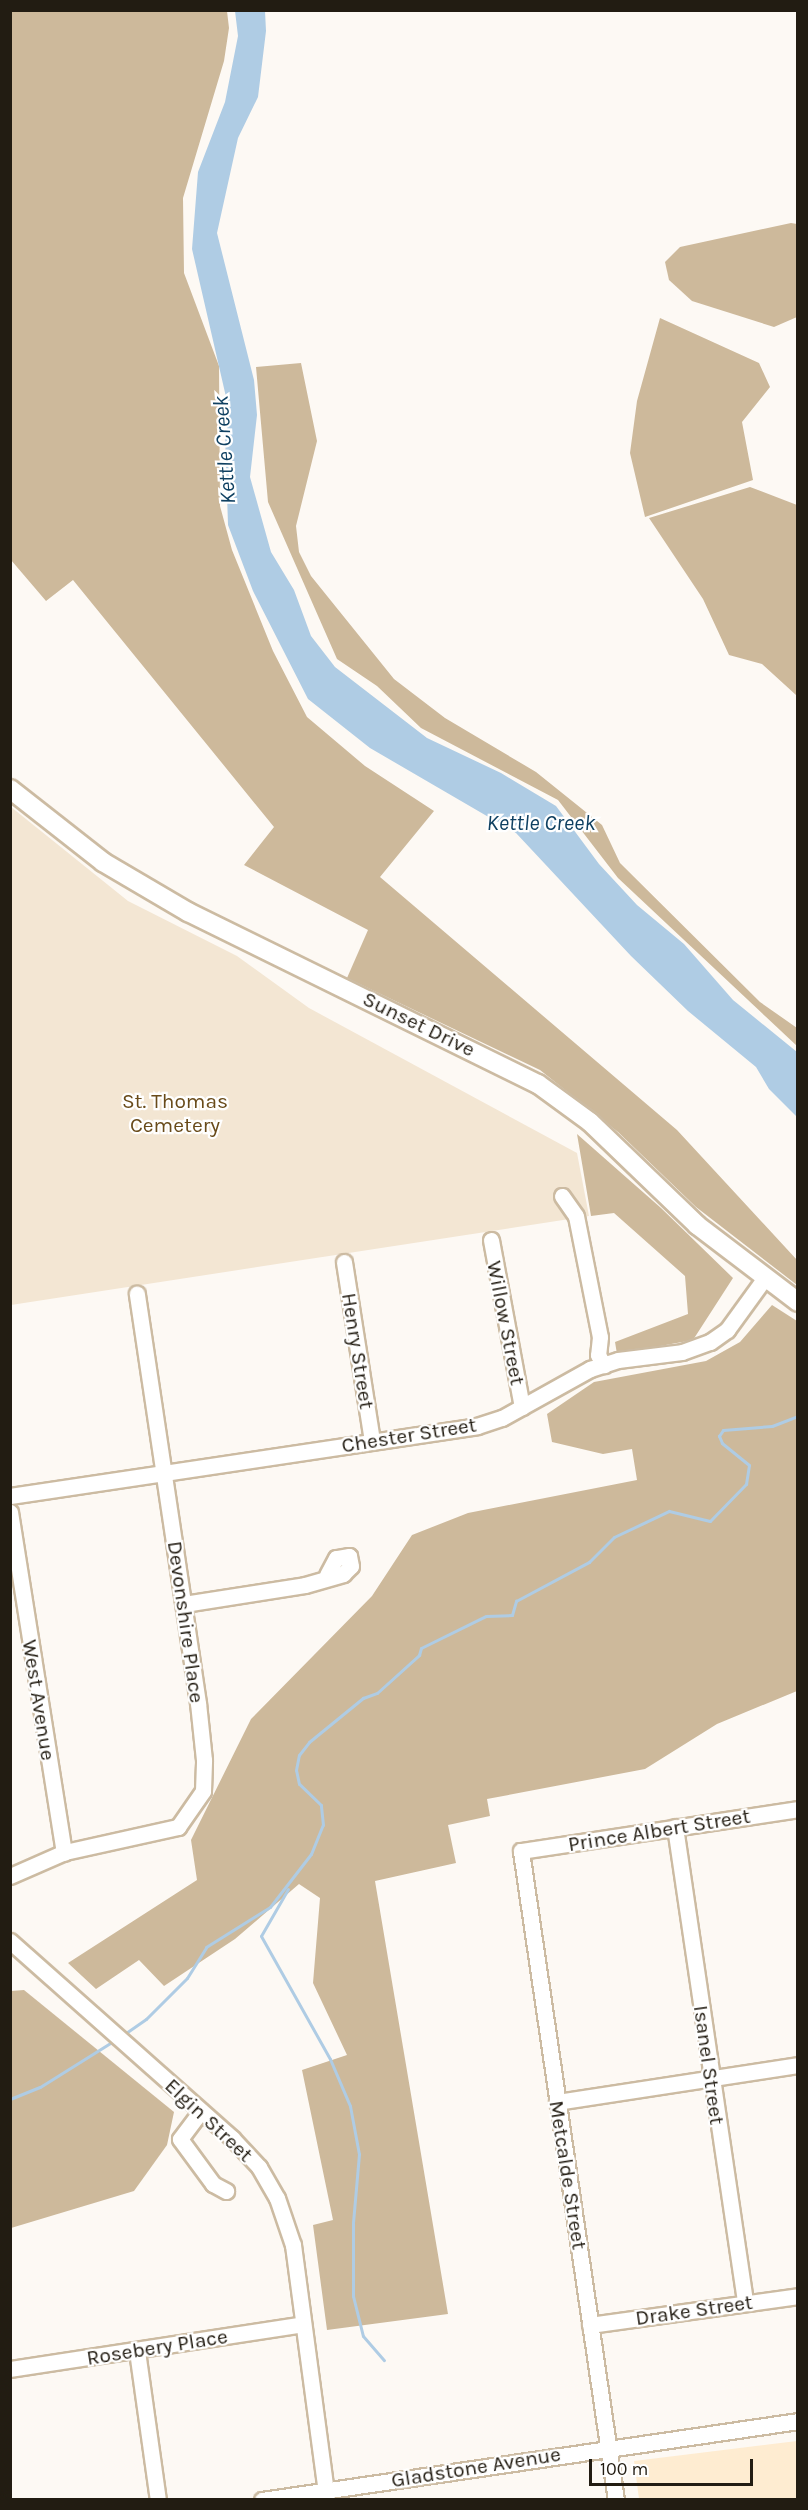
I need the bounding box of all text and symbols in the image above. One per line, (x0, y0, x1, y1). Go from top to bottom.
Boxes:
water label: Kettle Creek (208, 395, 242, 505)
water label: Kettle Creek (487, 811, 595, 837)
street label: Sunset Drive (359, 986, 479, 1062)
park label: St. Thomas Cemetery (122, 1088, 228, 1138)
street label: Willow Street (482, 1259, 530, 1387)
street label: Henry Street (336, 1291, 380, 1411)
street label: Chester Street (340, 1412, 478, 1458)
street label: Devonshire Place (162, 1539, 210, 1705)
street label: West Avenue (17, 1638, 61, 1762)
street label: Prince Albert Street (566, 1803, 752, 1857)
street label: Isanel Street (688, 2004, 730, 2126)
street label: Elgin Street (160, 2073, 258, 2167)
street label: Metcalde Street (544, 2099, 592, 2251)
street label: Drake Street (634, 2289, 754, 2331)
street label: Rosebery Place (85, 2323, 229, 2371)
street label: Gladstone Avenue (389, 2441, 563, 2493)
scale bar (592, 2447, 756, 2485)
text: 100 m (600, 2458, 648, 2480)

